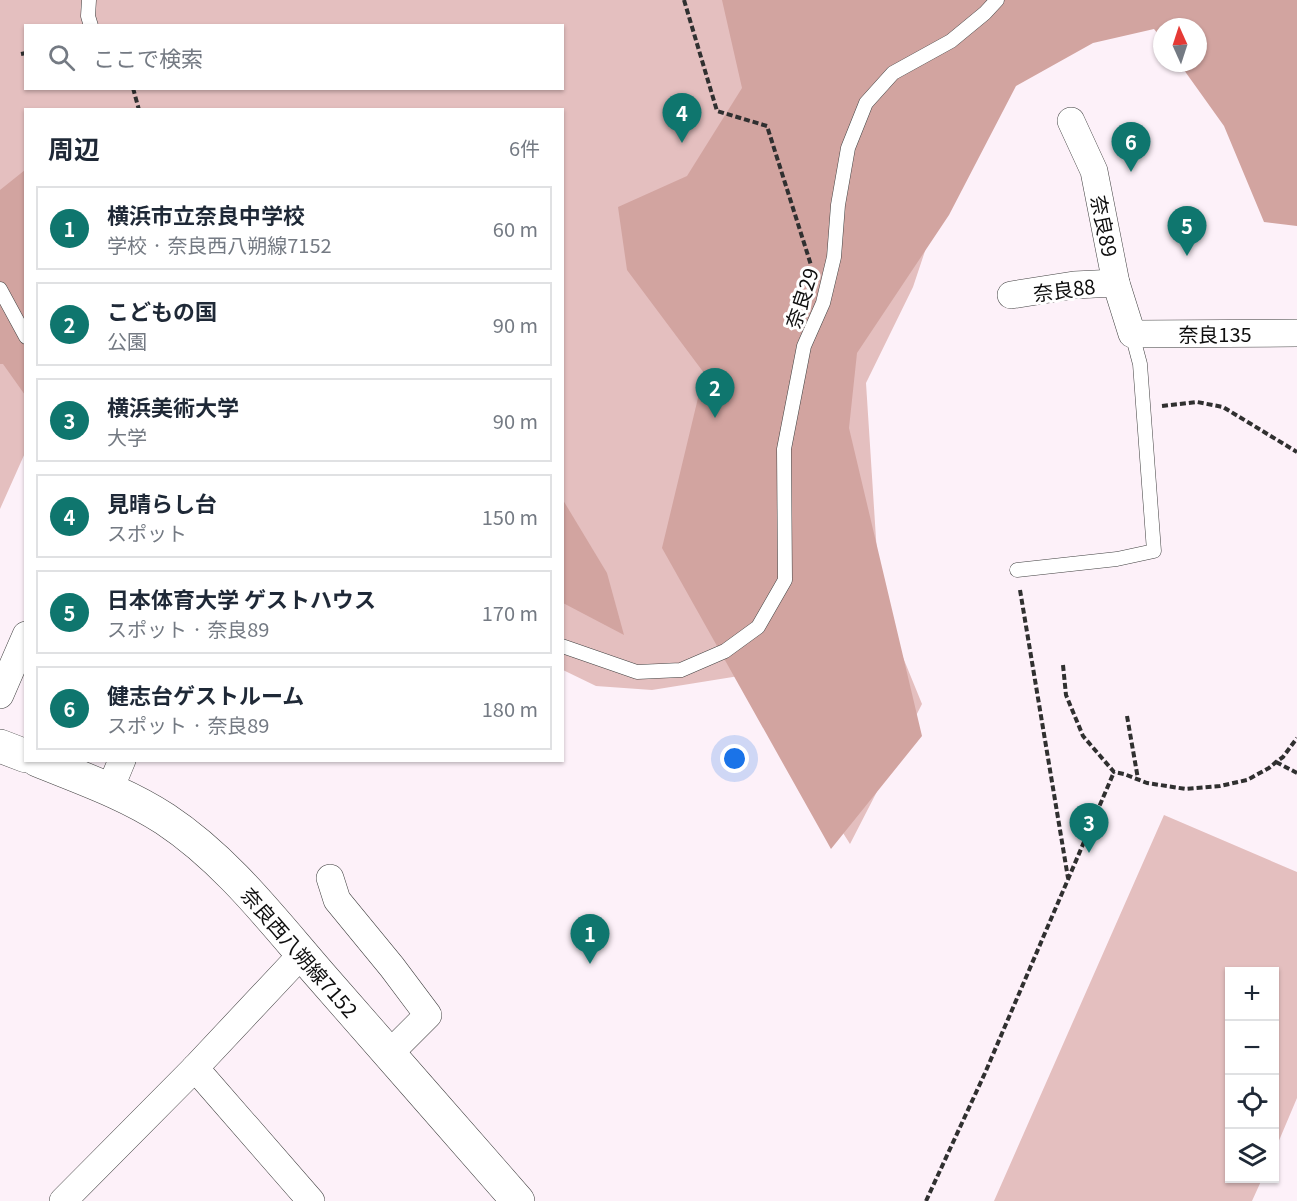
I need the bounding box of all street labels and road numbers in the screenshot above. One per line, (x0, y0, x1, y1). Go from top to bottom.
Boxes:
street label: 奈良89 (1085, 193, 1125, 259)
street label: 奈良29 (777, 264, 825, 332)
street label: 奈良88 (1031, 271, 1097, 307)
street label: 奈良135 (1178, 319, 1252, 348)
street label: 奈良西八朔線7152 (235, 880, 365, 1024)

